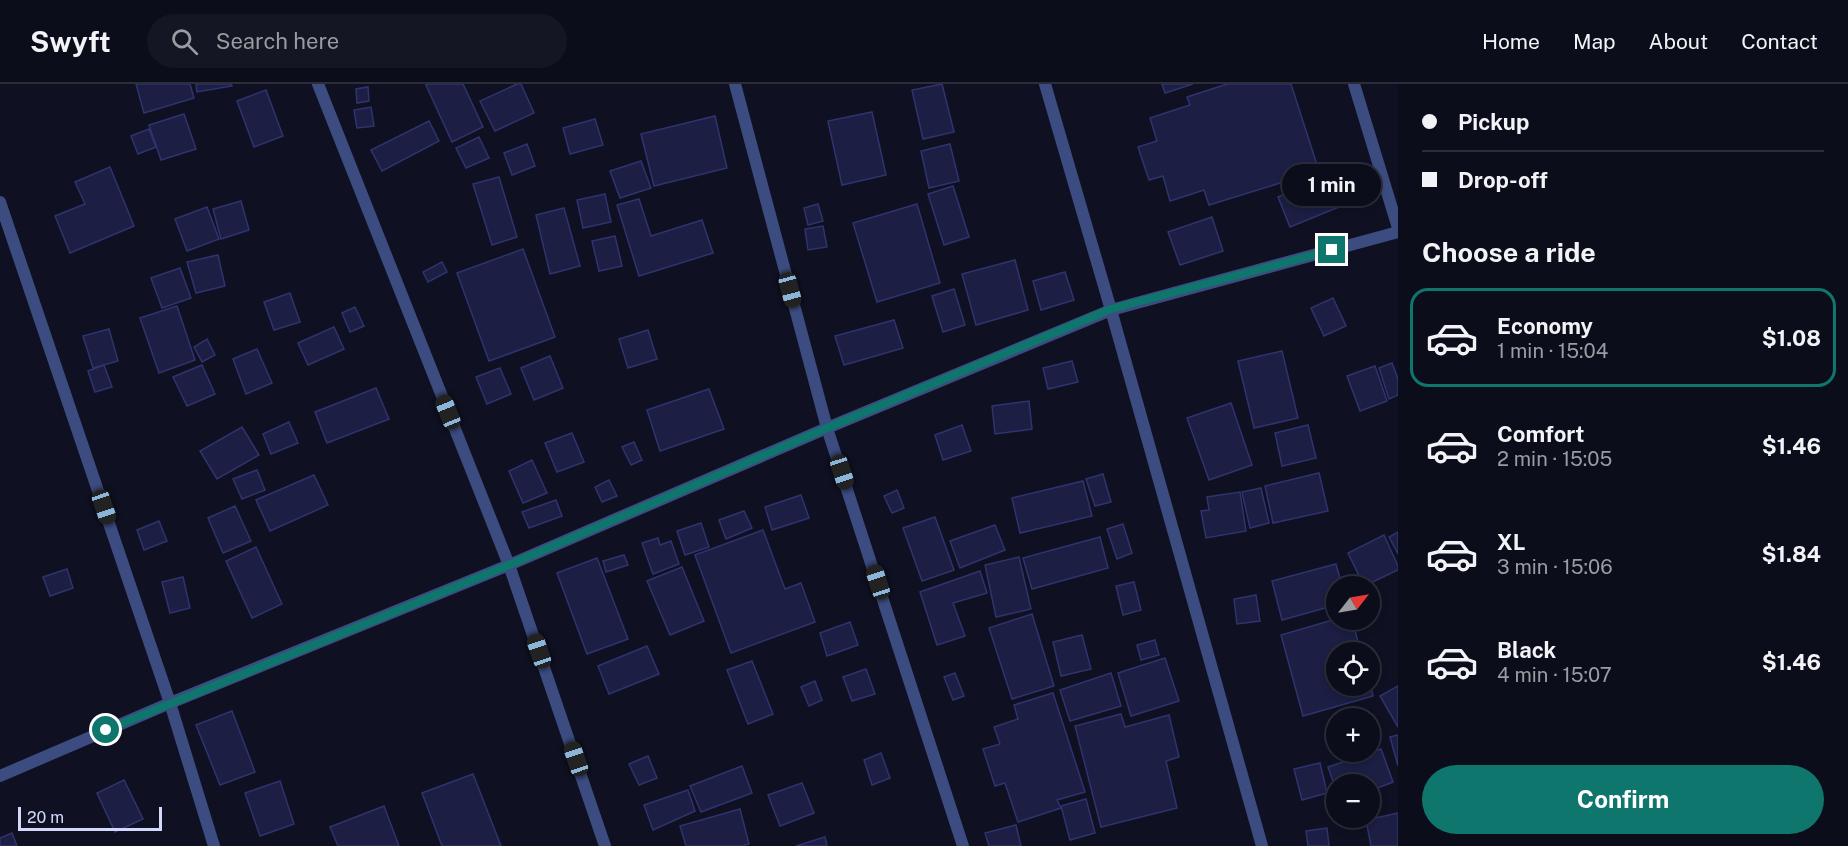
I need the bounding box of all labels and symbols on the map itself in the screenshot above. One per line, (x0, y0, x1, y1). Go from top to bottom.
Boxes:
callout: 1 min (1282, 163, 1382, 205)
route end (1318, 236, 1345, 263)
car (777, 270, 803, 310)
car (433, 392, 463, 432)
car (828, 452, 856, 492)
car (90, 487, 118, 527)
car (864, 562, 892, 602)
north arrow (1326, 576, 1380, 630)
car (525, 631, 553, 671)
route start (92, 716, 119, 743)
car (562, 739, 590, 779)
scale bar (18, 804, 162, 832)

